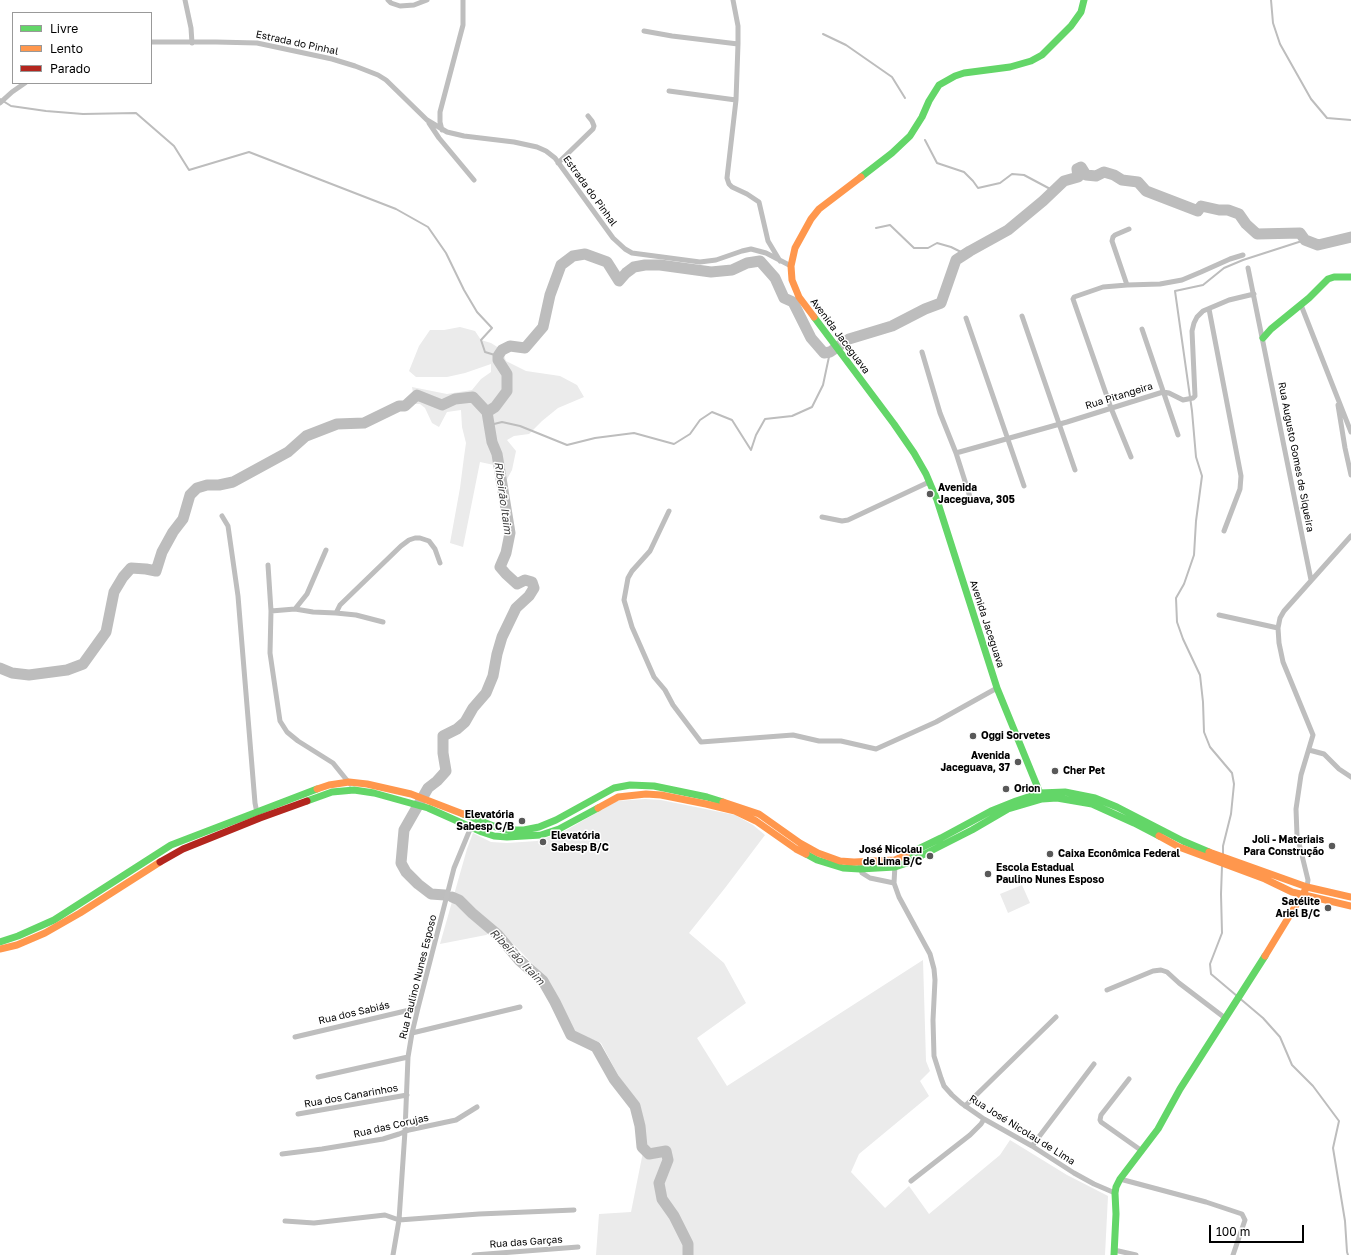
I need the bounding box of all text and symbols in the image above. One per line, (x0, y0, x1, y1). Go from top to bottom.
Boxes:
legend (12, 12, 152, 84)
text: Livre (50, 21, 78, 36)
street label: Estrada do Pinhal (255, 28, 339, 58)
text: Lento (50, 41, 83, 56)
text: Parado (50, 61, 90, 76)
street label: Estrada do Pinhal (560, 153, 620, 229)
street label: Avenida Jaceguava (808, 296, 872, 376)
street label: Rua Pitangeira (1084, 380, 1154, 412)
street label: Rua Augusto Gomes de Siqueira (1276, 381, 1316, 533)
water label: Ribeirão Itaim (491, 461, 515, 535)
place label: Avenida Jaceguava, 305 (938, 482, 1015, 506)
marker: Avenida Jaceguava, 305 (925, 489, 935, 499)
street label: Avenida Jaceguava (967, 579, 1007, 669)
place label: Oggi Sorvetes (981, 730, 1050, 742)
marker: Oggi Sorvetes (968, 731, 978, 741)
place label: Avenida Jaceguava, 37 (940, 750, 1010, 774)
marker: Avenida Jaceguava, 37 (1013, 757, 1023, 767)
place label: Cher Pet (1063, 765, 1105, 777)
marker: Cher Pet (1050, 766, 1060, 776)
place label: Orion (1014, 783, 1040, 795)
marker: Orion (1001, 784, 1011, 794)
place label: Elevatória Sabesp C/B (456, 809, 514, 832)
marker: Elevatória Sabesp C/B (517, 816, 527, 826)
place label: Elevatória Sabesp B/C (551, 830, 609, 854)
place label: Joli - Materiais Para Construção (1243, 834, 1324, 858)
marker: Elevatória Sabesp B/C (538, 837, 548, 847)
marker: Joli - Materiais Para Construção (1327, 841, 1337, 851)
place label: José Nicolau de Lima B/C (859, 844, 922, 868)
place label: Caixa Econômica Federal (1058, 848, 1180, 860)
marker: Caixa Econômica Federal (1045, 849, 1055, 859)
marker: José Nicolau de Lima B/C (925, 851, 935, 861)
place label: Escola Estadual Paulino Nunes Esposo (996, 862, 1104, 886)
marker: Escola Estadual Paulino Nunes Esposo (983, 869, 993, 879)
place label: Satélite Ariel B/C (1276, 896, 1320, 920)
marker: Satélite Ariel B/C (1323, 903, 1333, 913)
street label: Rua Paulino Nunes Esposo (397, 914, 439, 1040)
water label: Ribeirão Itaim (487, 926, 547, 988)
street label: Rua dos Sabiás (317, 999, 391, 1027)
street label: Rua dos Canarinhos (303, 1082, 399, 1110)
street label: Rua José Nicolau de Lima (967, 1092, 1077, 1168)
street label: Rua das Corujas (352, 1112, 430, 1140)
scale bar (1211, 1217, 1306, 1243)
text: 100 m (1216, 1224, 1250, 1239)
street label: Rua das Garças (489, 1233, 563, 1251)

